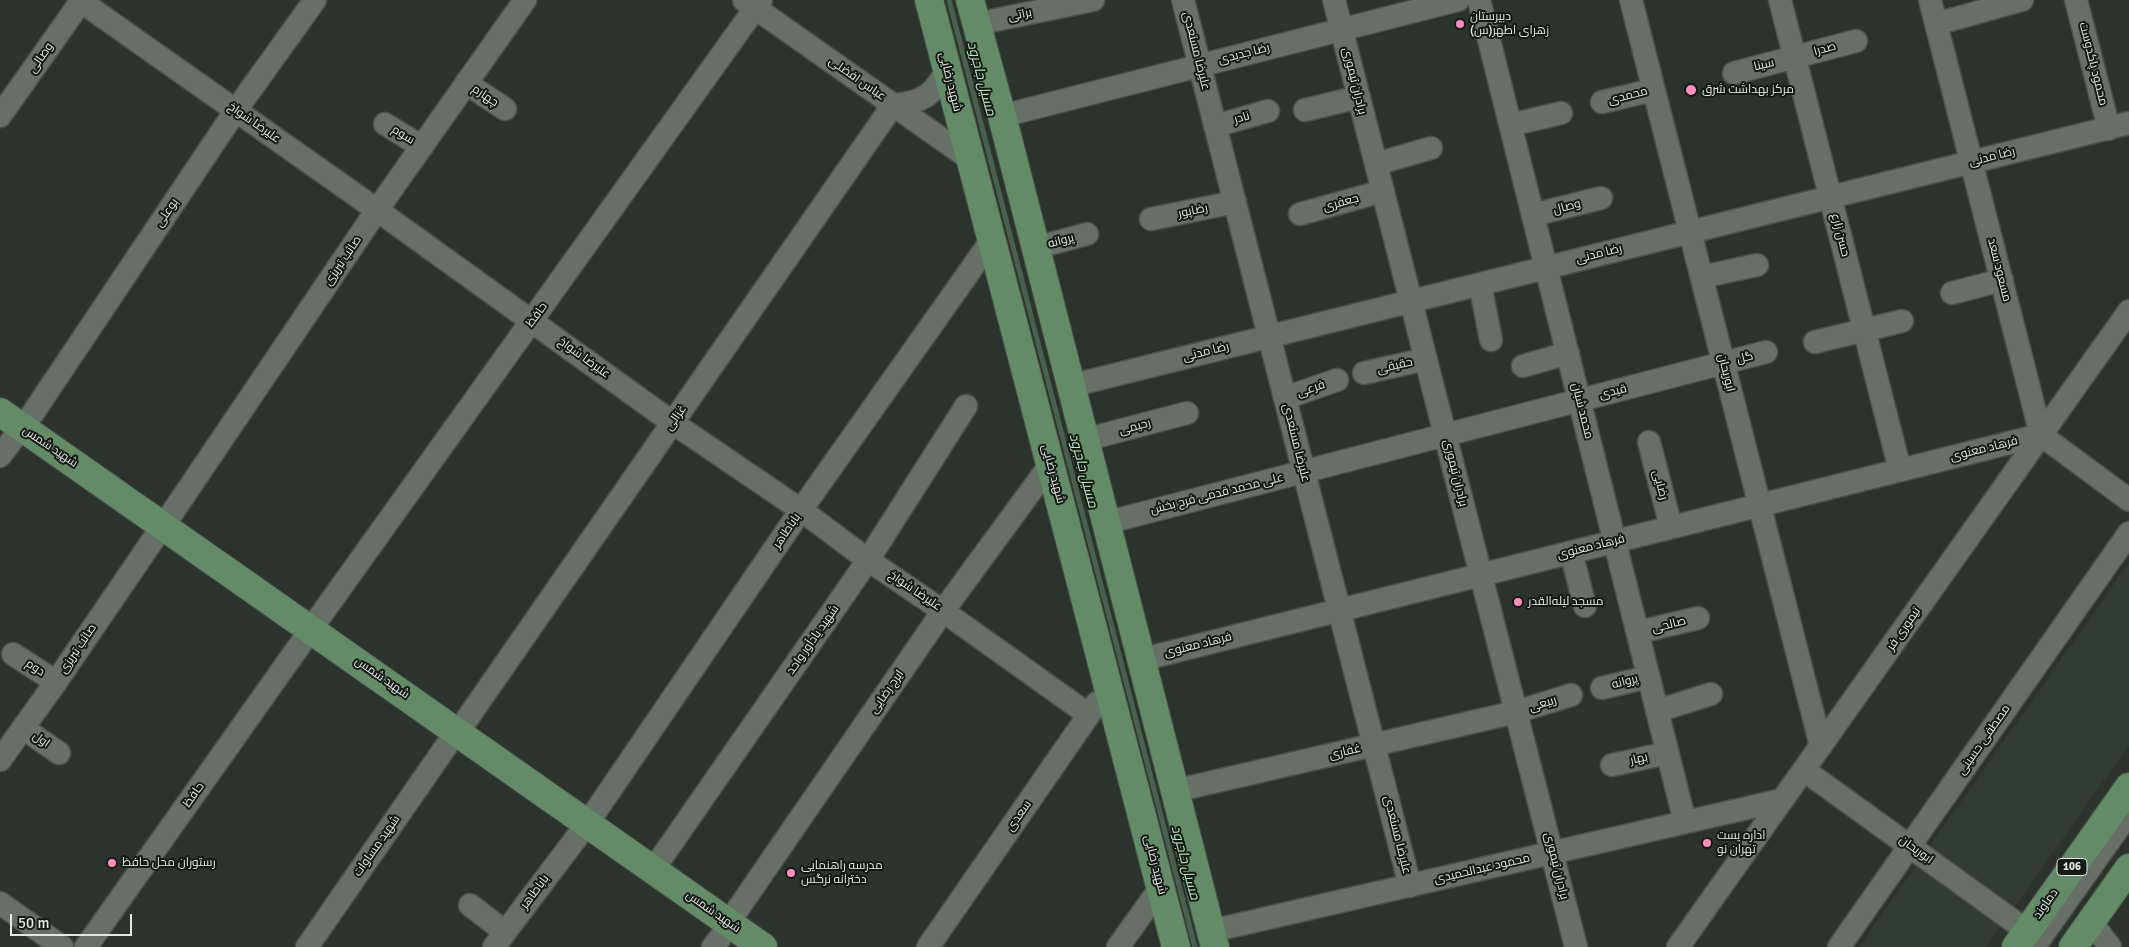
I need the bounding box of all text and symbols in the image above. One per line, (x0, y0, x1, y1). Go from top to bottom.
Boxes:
street label: براتی (1007, 5, 1033, 25)
street label: علیرضا مستعدی (1179, 10, 1213, 92)
place label: دبیرستان زهرای اطهر(س) (1470, 10, 1549, 38)
marker: دبیرستان زهرای اطهر(س) (1454, 18, 1466, 30)
street label: محمود پاکدوست (2076, 21, 2110, 107)
street label: صدرا (1812, 39, 1838, 59)
street label: وصالی (25, 40, 57, 76)
water label: مسیل جاجرود (963, 40, 999, 118)
street label: رضا جدیدی (1217, 41, 1271, 67)
street label: برادران تیموری (1339, 46, 1369, 116)
street label: شهید رضایی (936, 51, 964, 113)
street label: عباس افضلی (826, 54, 888, 104)
street label: سینا (1752, 56, 1776, 74)
street label: چهارم (469, 82, 501, 110)
marker: مرکز بهداشت شرق (1684, 83, 1698, 97)
place label: مرکز بهداشت شرق (1702, 83, 1794, 97)
street label: محمدی (1607, 84, 1649, 108)
street label: علیرضا شواخ (225, 100, 283, 146)
street label: نادر (1232, 109, 1252, 127)
street label: سوم (389, 122, 417, 148)
street label: رضا مدنی (1967, 144, 2017, 170)
street label: جعفری (1322, 191, 1360, 215)
street label: بوعلی (152, 196, 182, 230)
street label: وصال (1552, 196, 1582, 218)
street label: رضاپور (1177, 201, 1209, 221)
street label: حسن زارع (1828, 212, 1852, 258)
street label: پروانه (1046, 231, 1076, 251)
street label: صائب تبریزی (321, 233, 365, 289)
street label: مسعود سعد (1984, 237, 2014, 303)
street label: رضا مدنی (1574, 241, 1624, 267)
street label: حافظ (523, 300, 551, 330)
street label: علیرضا شواخ (555, 334, 613, 382)
street label: رضا مدنی (1181, 339, 1231, 365)
street label: گل (1735, 349, 1755, 367)
street label: ابوریحان (1714, 353, 1738, 393)
street label: حقیقی (1376, 355, 1414, 377)
street label: فرعی (1295, 378, 1327, 400)
street label: محمد شبان (1568, 382, 1596, 440)
street label: قیدی (1598, 382, 1628, 402)
street label: غزالی (662, 402, 690, 434)
street label: علیرضا مستعدی (1279, 402, 1313, 484)
street label: رحیمی (1118, 416, 1152, 438)
street label: شهید شمس (20, 423, 80, 471)
water label: مسیل جاجرود (1065, 432, 1101, 510)
street label: فرهاد معنوی (1949, 434, 2019, 464)
street label: برادران تیموری (1440, 438, 1470, 508)
street label: شهید رضایی (1038, 443, 1068, 505)
street label: رضایی (1649, 468, 1671, 502)
street label: علی محمد قدمی فرح بخش (1149, 470, 1285, 518)
street label: باباطاهر (770, 511, 804, 551)
street label: فرهاد معنوی (1556, 532, 1626, 562)
street label: علیرضا شواخ (886, 568, 944, 614)
place label: مسجد لیله‌القدر (1528, 595, 1604, 609)
marker: مسجد لیله‌القدر (1512, 596, 1524, 608)
street label: شهید یادآور واحد (784, 603, 842, 677)
street label: تیموری فر (1884, 605, 1924, 653)
street label: صالحی (1651, 614, 1687, 636)
street label: صائب تبریزی (56, 621, 100, 677)
street label: فرهاد معنوی (1163, 630, 1233, 660)
street label: شهید شمس (352, 654, 412, 702)
street label: دوم (23, 657, 47, 679)
street label: ایرج رضایی (867, 667, 907, 717)
street label: پروانه (1610, 672, 1640, 692)
street label: ربیعی (1527, 693, 1559, 715)
street label: مصطفی حسینی (1954, 702, 2014, 778)
street label: اول (30, 729, 52, 751)
street label: غفاری (1328, 741, 1362, 763)
street label: بهار (1629, 750, 1649, 768)
street label: حافظ (180, 780, 208, 810)
street label: علیرضا مستعدی (1380, 794, 1414, 876)
street label: سعدی (1003, 798, 1035, 834)
street label: شهید مساوات (351, 813, 403, 879)
water label: مسیل جاجرود (1167, 824, 1203, 902)
place label: اداره پست تهران نو (1717, 829, 1765, 857)
street label: برادران تیموری (1541, 831, 1571, 901)
street label: ابوریحان (1896, 833, 1936, 867)
street label: شهید رضایی (1141, 834, 1169, 896)
marker: اداره پست تهران نو (1701, 837, 1713, 849)
street label: محمود عبدالحمیدی (1433, 851, 1531, 887)
place label: رستوران محل حافظ (122, 856, 216, 870)
marker: رستوران محل حافظ (106, 857, 118, 869)
place label: مدرسه راهنمایی دخترانه نرگس (801, 859, 883, 887)
road number: 106 (2057, 859, 2087, 876)
marker: مدرسه راهنمایی دخترانه نرگس (785, 867, 797, 879)
street label: باباطاهر (517, 872, 553, 912)
street label: دماوند (2031, 886, 2061, 922)
street label: شهید شمس (683, 888, 743, 936)
scale bar (12, 904, 135, 936)
text: 50 m (18, 914, 49, 932)

